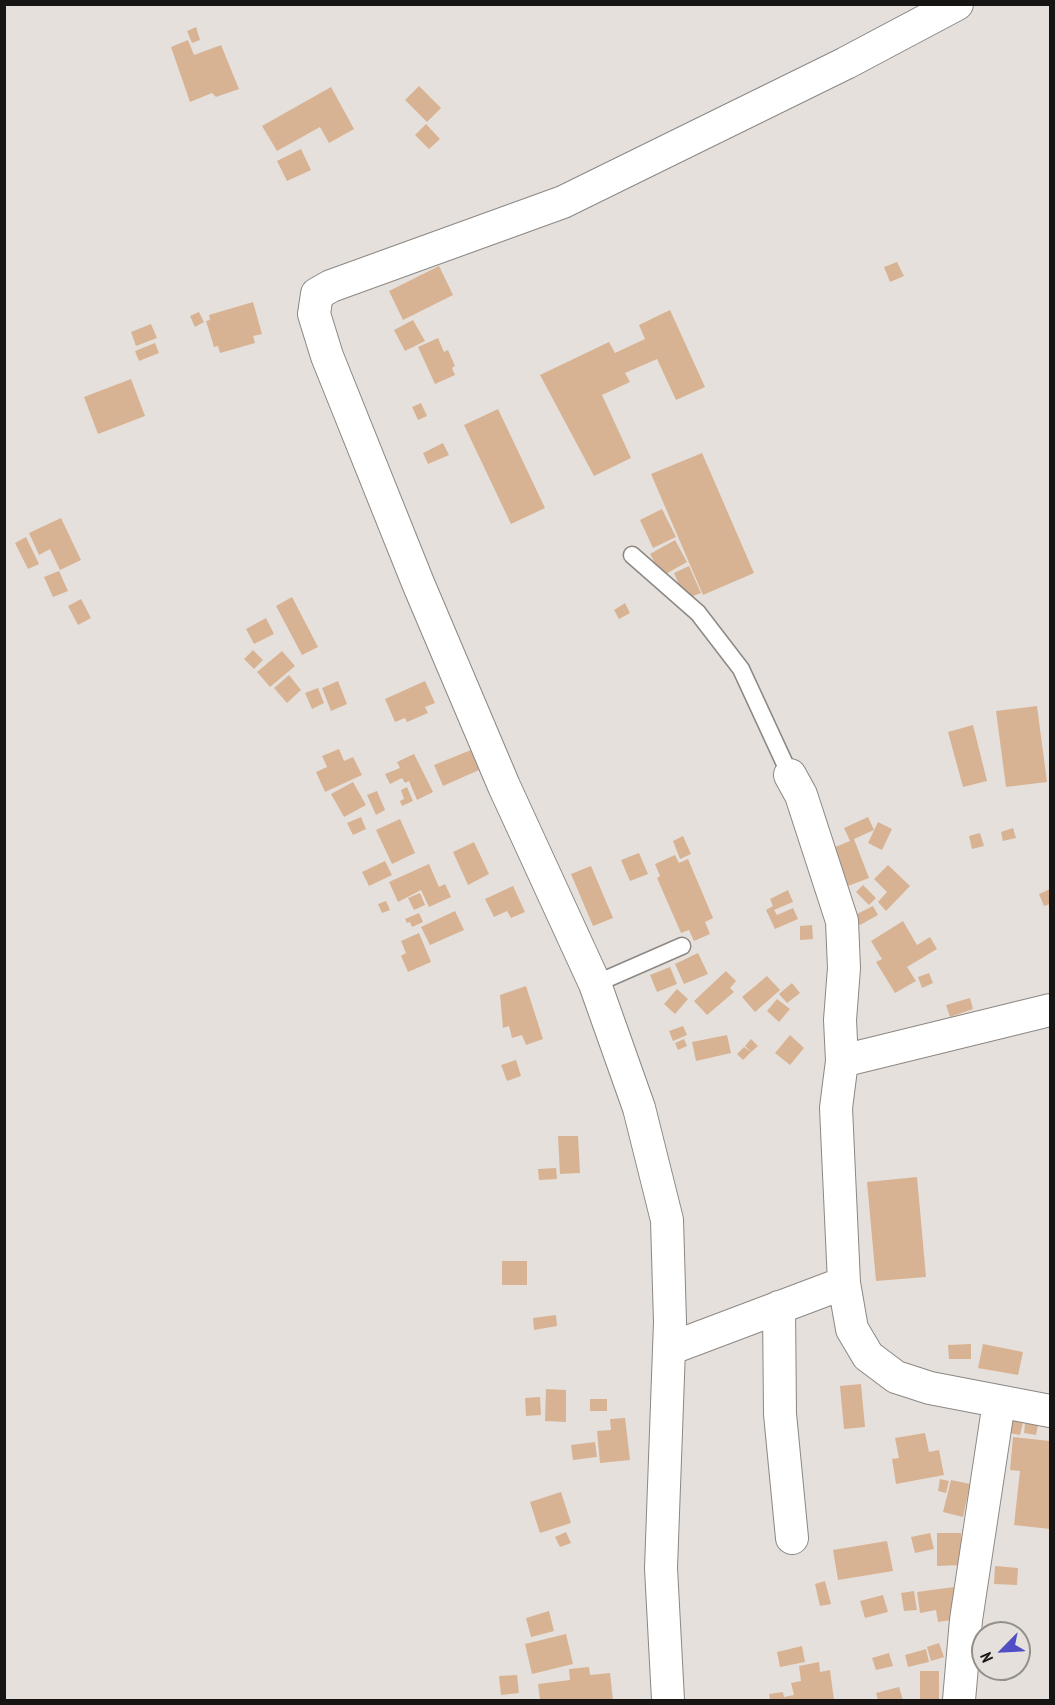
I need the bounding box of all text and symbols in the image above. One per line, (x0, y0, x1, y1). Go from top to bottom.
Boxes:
north arrow (971, 1621, 1031, 1681)
text: N (975, 1650, 997, 1666)

